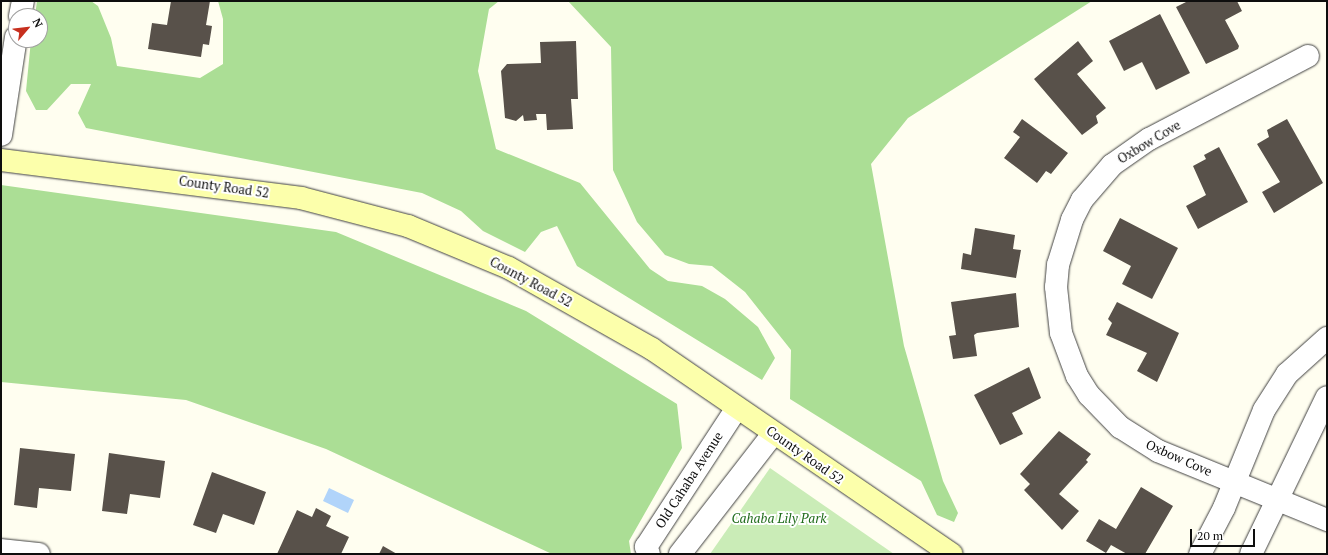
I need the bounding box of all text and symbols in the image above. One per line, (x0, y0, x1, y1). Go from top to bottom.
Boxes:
north arrow (8, 8, 48, 48)
text: N (30, 16, 46, 30)
street label: Oxbow Cove (1115, 117, 1183, 167)
street label: County Road 52 (178, 173, 270, 201)
street label: County Road 52 (487, 254, 575, 310)
street label: County Road 52 (763, 423, 847, 487)
street label: Old Cahaba Avenue (652, 429, 726, 531)
street label: Oxbow Cove (1143, 436, 1215, 480)
park label: Cahaba Lily Park (732, 510, 826, 526)
scale bar (1192, 521, 1257, 547)
text: 20 m (1197, 528, 1223, 543)

